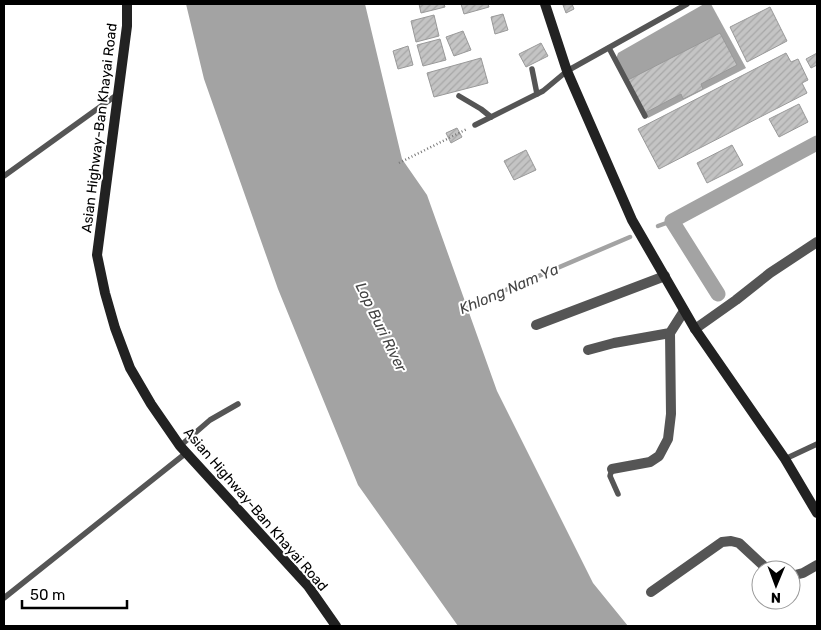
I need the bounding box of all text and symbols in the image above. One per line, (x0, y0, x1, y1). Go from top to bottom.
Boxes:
street label: Asian Highway-Ban Khayai Road (78, 22, 121, 234)
water label: Khlong Nam Ya (457, 260, 562, 318)
water label: Lop Buri River (352, 279, 411, 376)
street label: Asian Highway-Ban Khayai Road (180, 424, 331, 595)
north arrow (751, 560, 801, 610)
scale bar (22, 578, 128, 610)
text: 50 m (30, 586, 65, 604)
text: N (771, 589, 781, 606)

